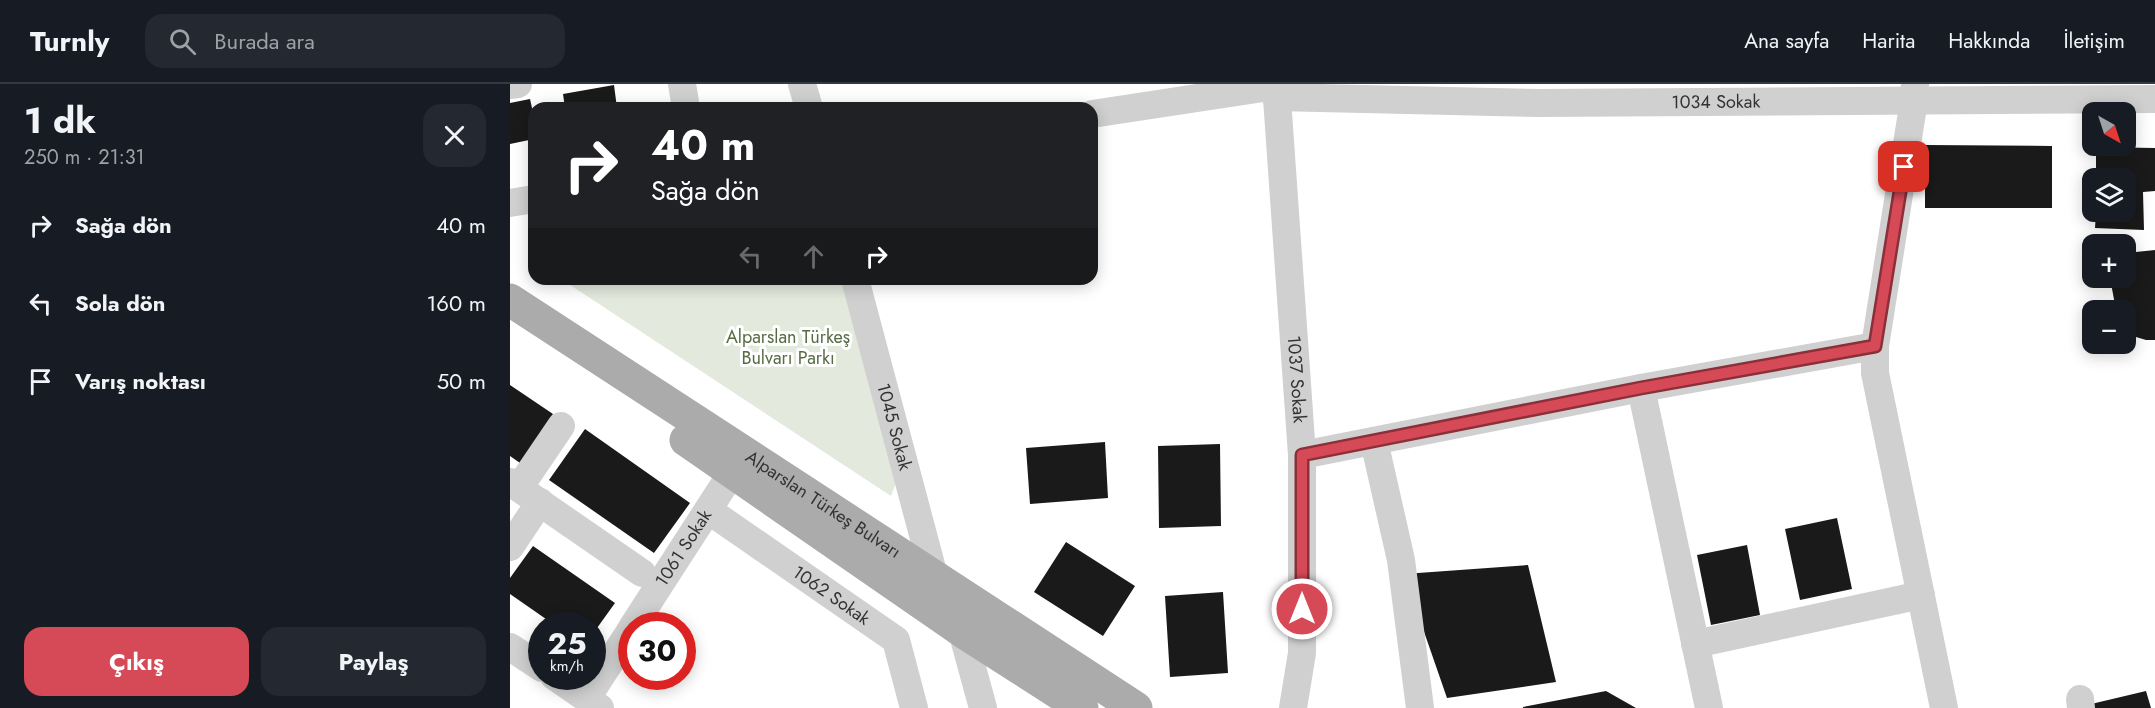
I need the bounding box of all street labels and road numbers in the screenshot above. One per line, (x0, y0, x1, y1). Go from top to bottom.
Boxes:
street label: 1034 Sokak (1671, 89, 1761, 115)
street label: 1037 Sokak (1281, 335, 1313, 424)
street label: 1045 Sokak (870, 380, 918, 473)
street label: Alparslan Türkeş Bulvarı (740, 444, 906, 564)
street label: 1061 Sokak (649, 504, 718, 591)
street label: 1062 Sokak (787, 559, 876, 631)

